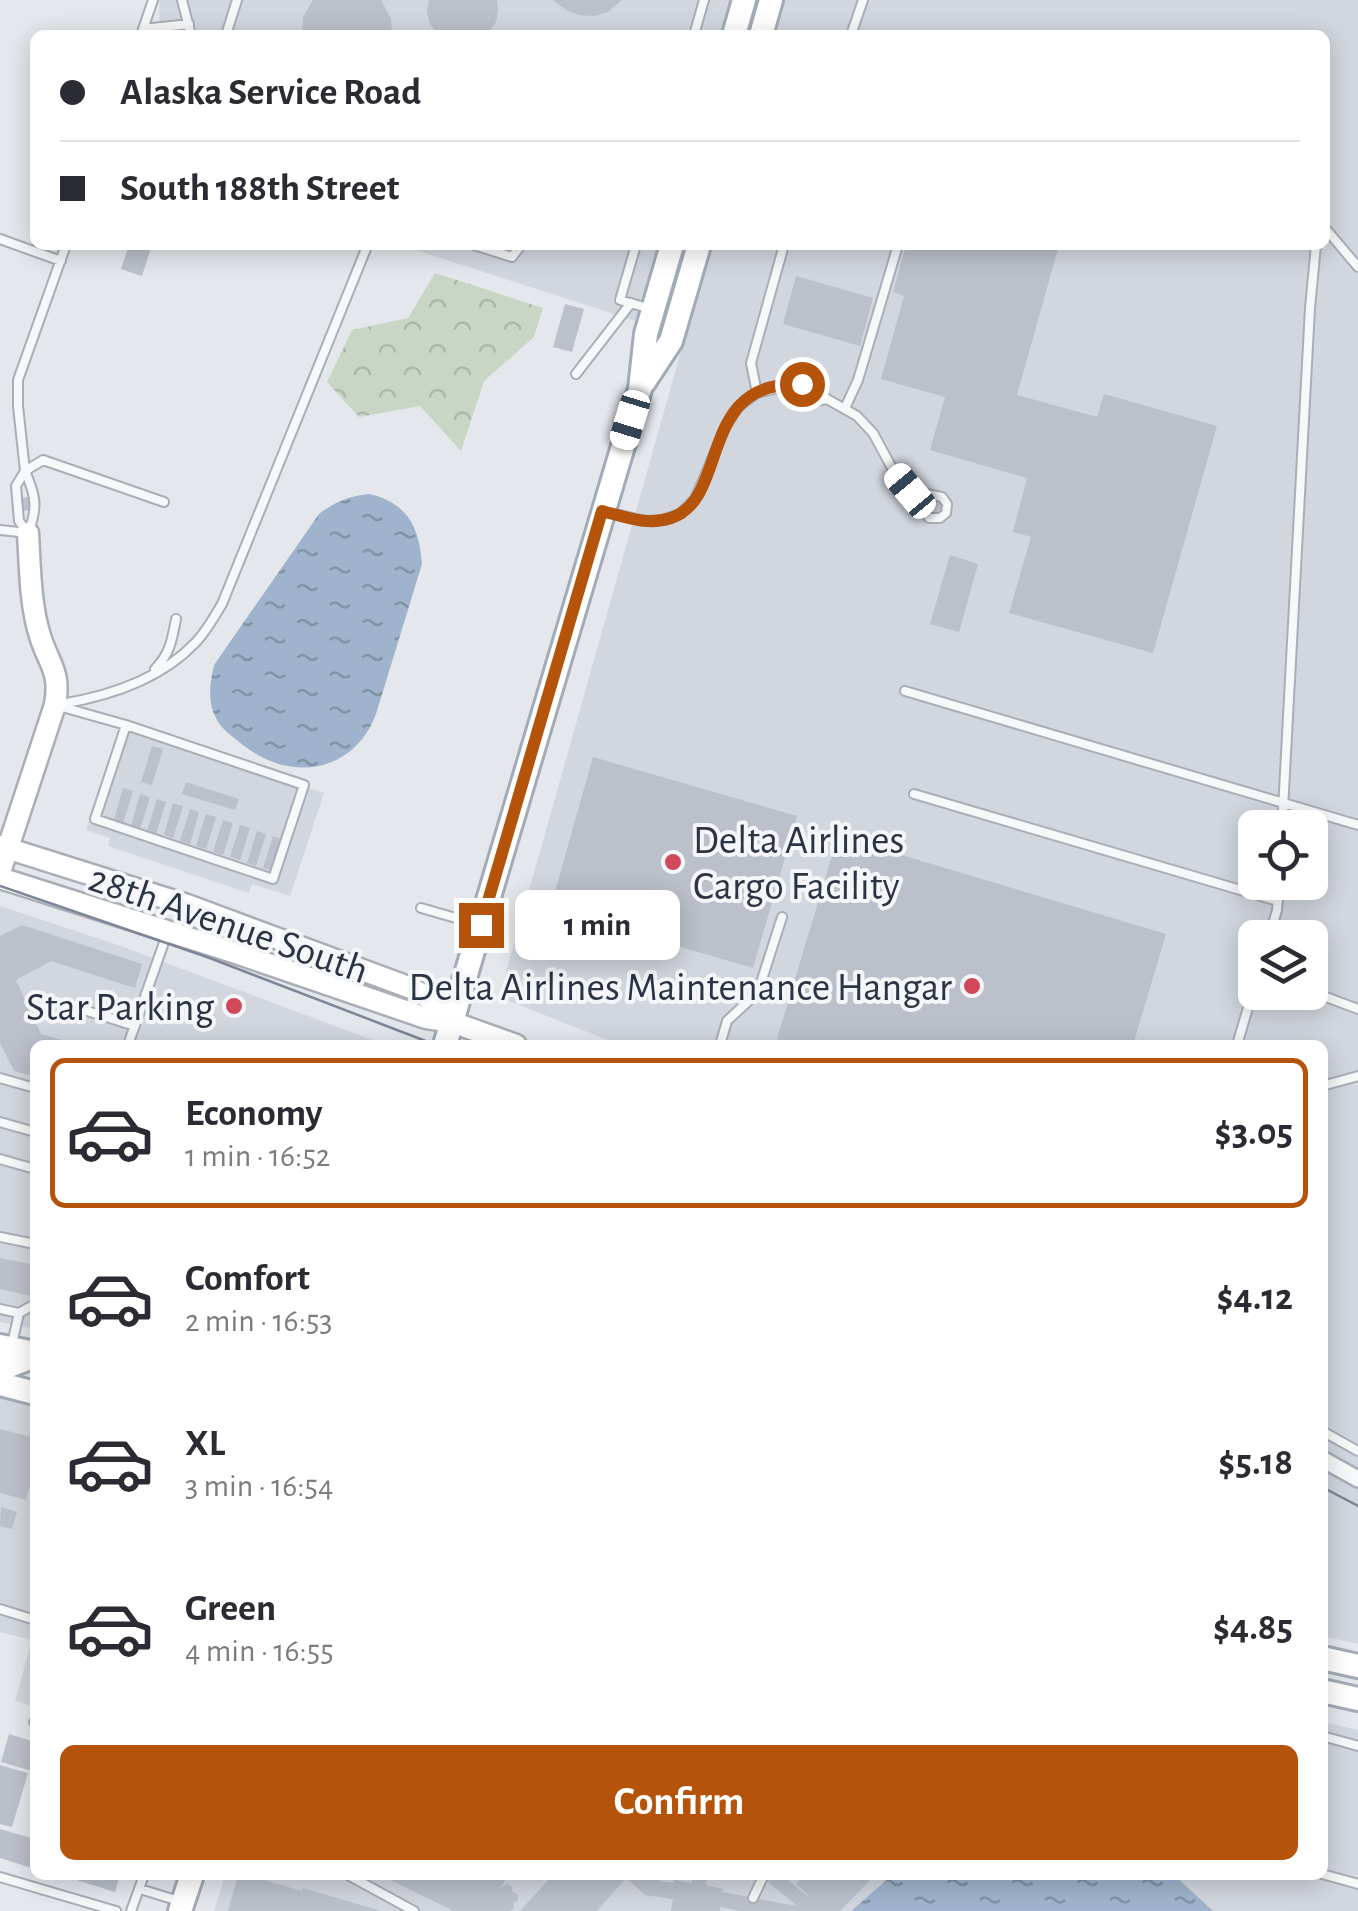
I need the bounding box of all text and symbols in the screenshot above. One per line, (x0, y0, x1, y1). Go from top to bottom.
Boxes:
text: Alaska Service Road (120, 74, 421, 112)
text: South 188th Street (120, 170, 399, 208)
route start (780, 362, 825, 407)
car (607, 387, 653, 453)
car (879, 458, 941, 524)
map controls (1238, 810, 1328, 1010)
button: locate (1238, 810, 1328, 900)
place label: Delta Airlines Cargo Facility (693, 821, 904, 907)
marker: Delta Airlines Cargo Facility (662, 851, 684, 873)
street label: 28th Avenue South (84, 858, 373, 991)
callout: 1 min (516, 890, 681, 960)
route end (459, 903, 504, 948)
text: 1 min (564, 909, 631, 941)
button: layers (1238, 920, 1328, 1010)
place label: Delta Airlines Maintenance Hangar (409, 968, 952, 1008)
marker: Delta Airlines Maintenance Hangar (961, 975, 983, 997)
place label: Star Parking (26, 988, 215, 1028)
marker: Star Parking (223, 995, 245, 1017)
icon: car (65, 1088, 155, 1178)
text: Economy (185, 1095, 323, 1133)
text: $3.05 (1215, 1114, 1293, 1152)
text: 1 min · 16:52 (185, 1140, 330, 1172)
icon: car (65, 1253, 155, 1343)
text: Comfort (185, 1260, 310, 1298)
text: $4.12 (1217, 1279, 1293, 1317)
text: 2 min · 16:53 (185, 1305, 333, 1337)
icon: car (65, 1418, 155, 1508)
text: XL (185, 1425, 225, 1463)
text: $5.18 (1218, 1444, 1293, 1482)
text: 3 min · 16:54 (185, 1470, 333, 1502)
icon: car (65, 1583, 155, 1673)
text: Green (185, 1590, 276, 1628)
text: $4.85 (1213, 1609, 1293, 1647)
text: 4 min · 16:55 (185, 1635, 334, 1667)
button: Confirm (60, 1745, 1298, 1860)

